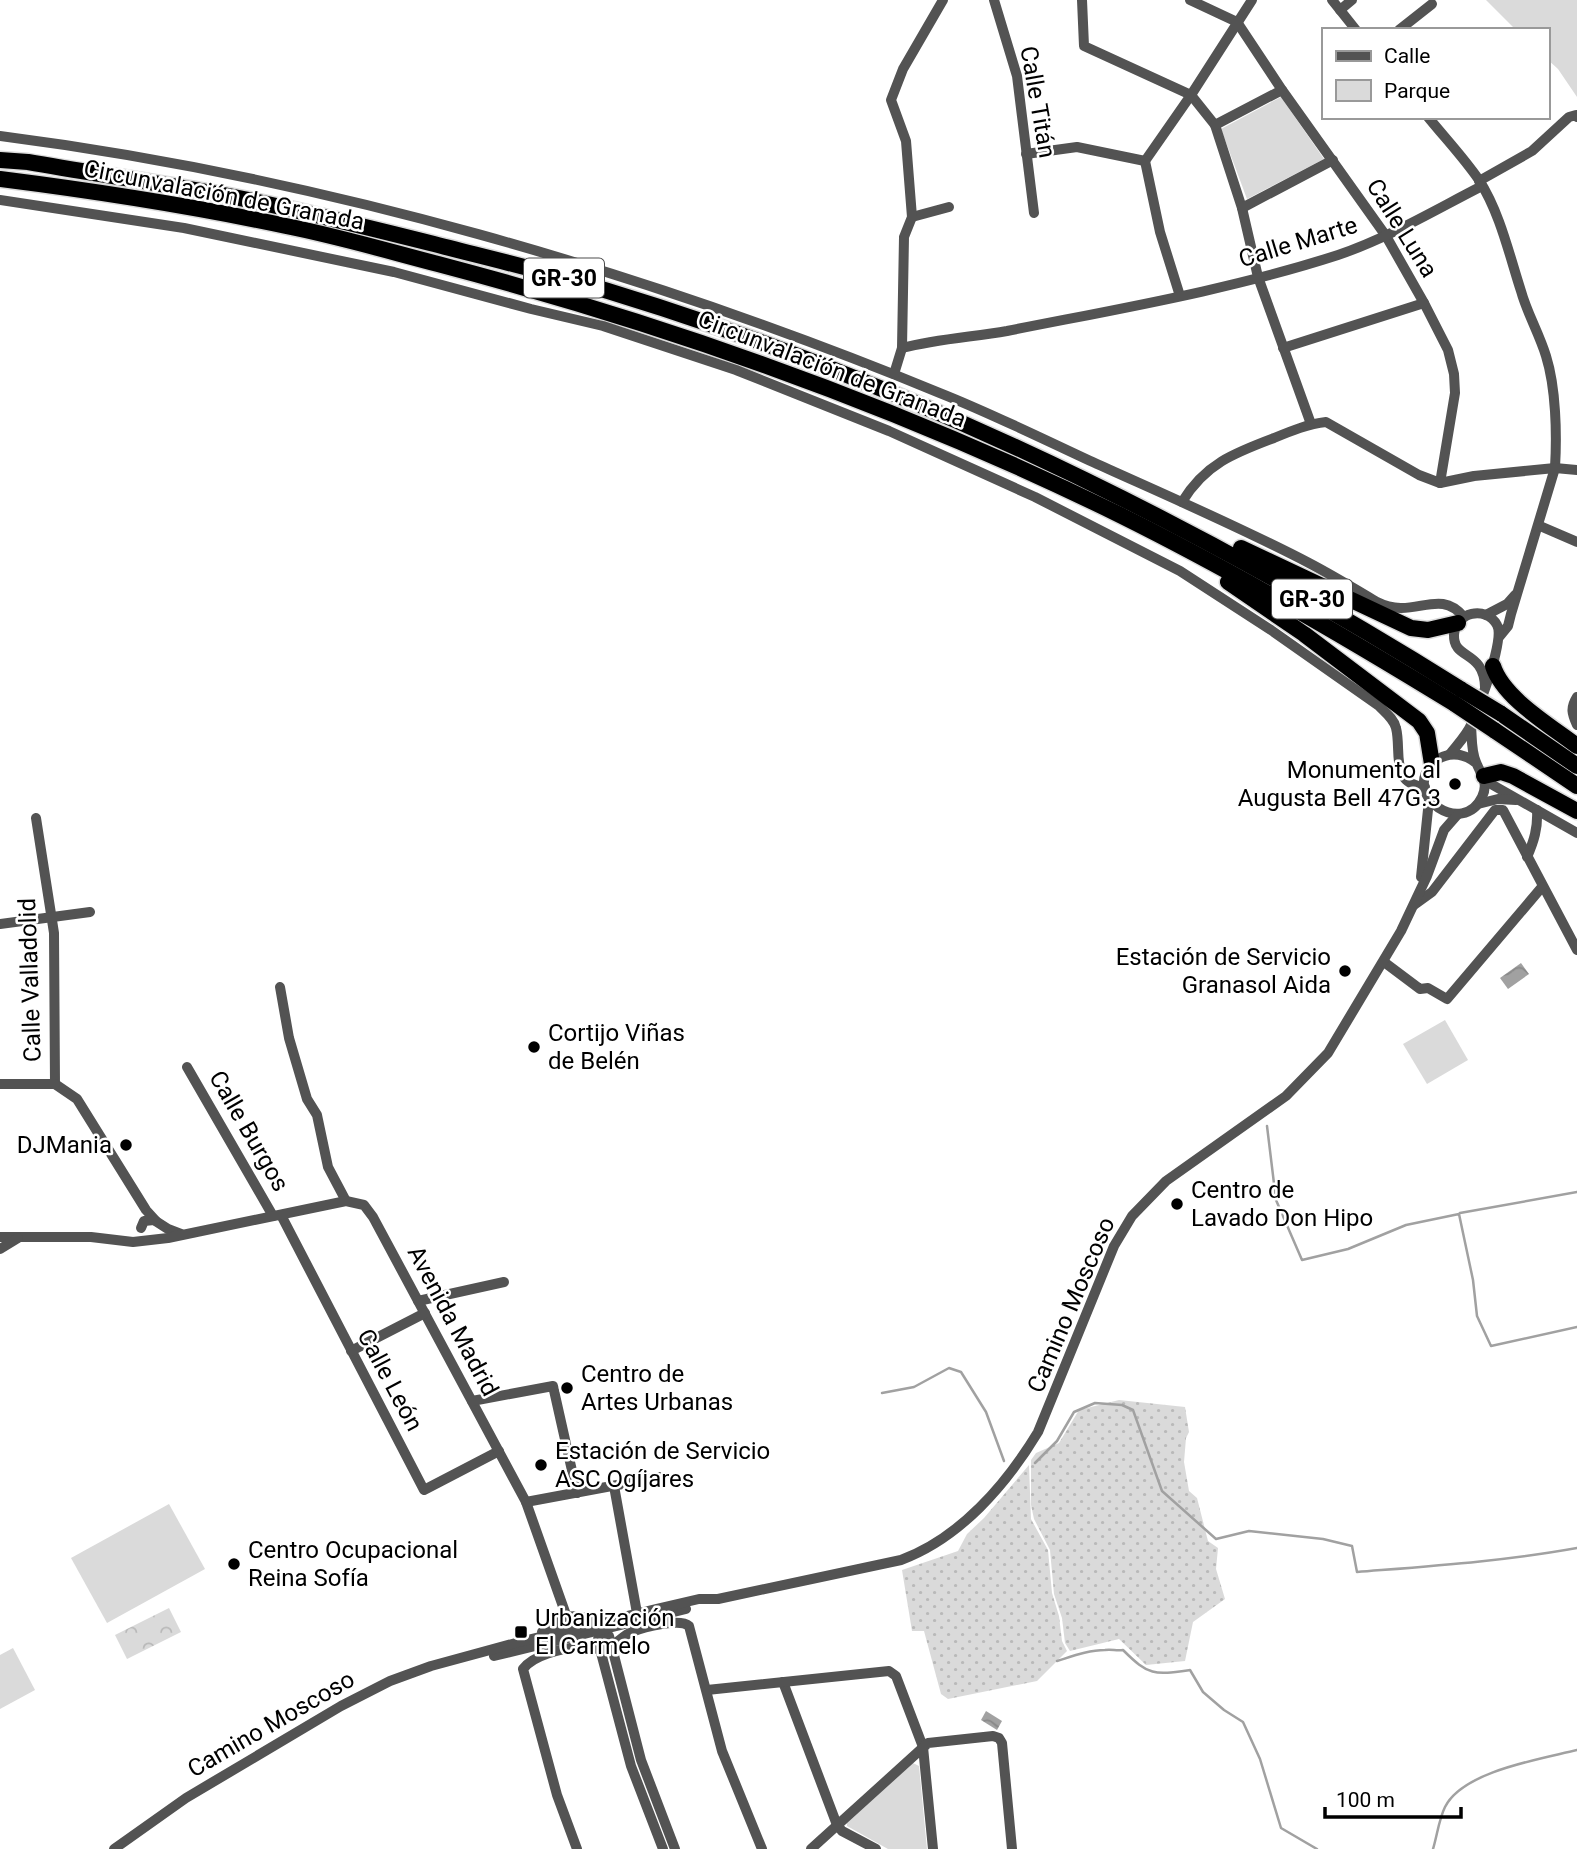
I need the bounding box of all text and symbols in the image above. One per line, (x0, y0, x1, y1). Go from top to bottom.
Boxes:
legend (1322, 28, 1549, 119)
street label: Calle Titán (1014, 44, 1062, 160)
text: Calle (1384, 44, 1430, 68)
text: Parque (1384, 79, 1450, 103)
street label: Circunvalación de Granada (81, 154, 367, 236)
street label: Calle Luna (1361, 174, 1443, 282)
street label: Calle Marte (1235, 211, 1361, 273)
road number: GR-30 (524, 258, 604, 298)
street label: Circunvalación de Granada (694, 305, 970, 433)
road number: GR-30 (1272, 580, 1352, 618)
place label: Monumento al Augusta Bell 47G.3 (1238, 756, 1441, 812)
marker: Monumento al Augusta Bell 47G.3 (1447, 776, 1463, 792)
street label: Calle Valladolid (13, 898, 47, 1062)
place label: Estación de Servicio Granasol Aida (1116, 943, 1331, 999)
marker: Estación de Servicio Granasol Aida (1337, 963, 1353, 979)
place label: Cortijo Viñas de Belén (548, 1019, 685, 1075)
marker: Cortijo Viñas de Belén (526, 1039, 542, 1055)
street label: Calle Burgos (203, 1066, 295, 1196)
place label: DJMania (17, 1131, 112, 1159)
marker: DJMania (118, 1137, 134, 1153)
place label: Centro de Lavado Don Hipo (1191, 1176, 1373, 1232)
marker: Centro de Lavado Don Hipo (1169, 1196, 1185, 1212)
street label: Camino Moscoso (1021, 1213, 1121, 1397)
street label: Avenida Madrid (402, 1241, 504, 1401)
street label: Calle León (351, 1324, 429, 1436)
place label: Centro de Artes Urbanas (581, 1360, 733, 1416)
marker: Centro de Artes Urbanas (559, 1380, 575, 1396)
place label: Estación de Servicio ASC Ogíjares (555, 1437, 770, 1493)
marker: Estación de Servicio ASC Ogíjares (533, 1457, 549, 1473)
place label: Centro Ocupacional Reina Sofía (248, 1536, 458, 1592)
marker: Centro Ocupacional Reina Sofía (226, 1556, 242, 1572)
place label: Urbanización El Carmelo (535, 1604, 675, 1660)
marker: Urbanización El Carmelo (513, 1624, 529, 1640)
street label: Camino Moscoso (183, 1665, 359, 1783)
scale bar (1325, 1776, 1462, 1820)
text: 100 m (1336, 1788, 1395, 1812)

